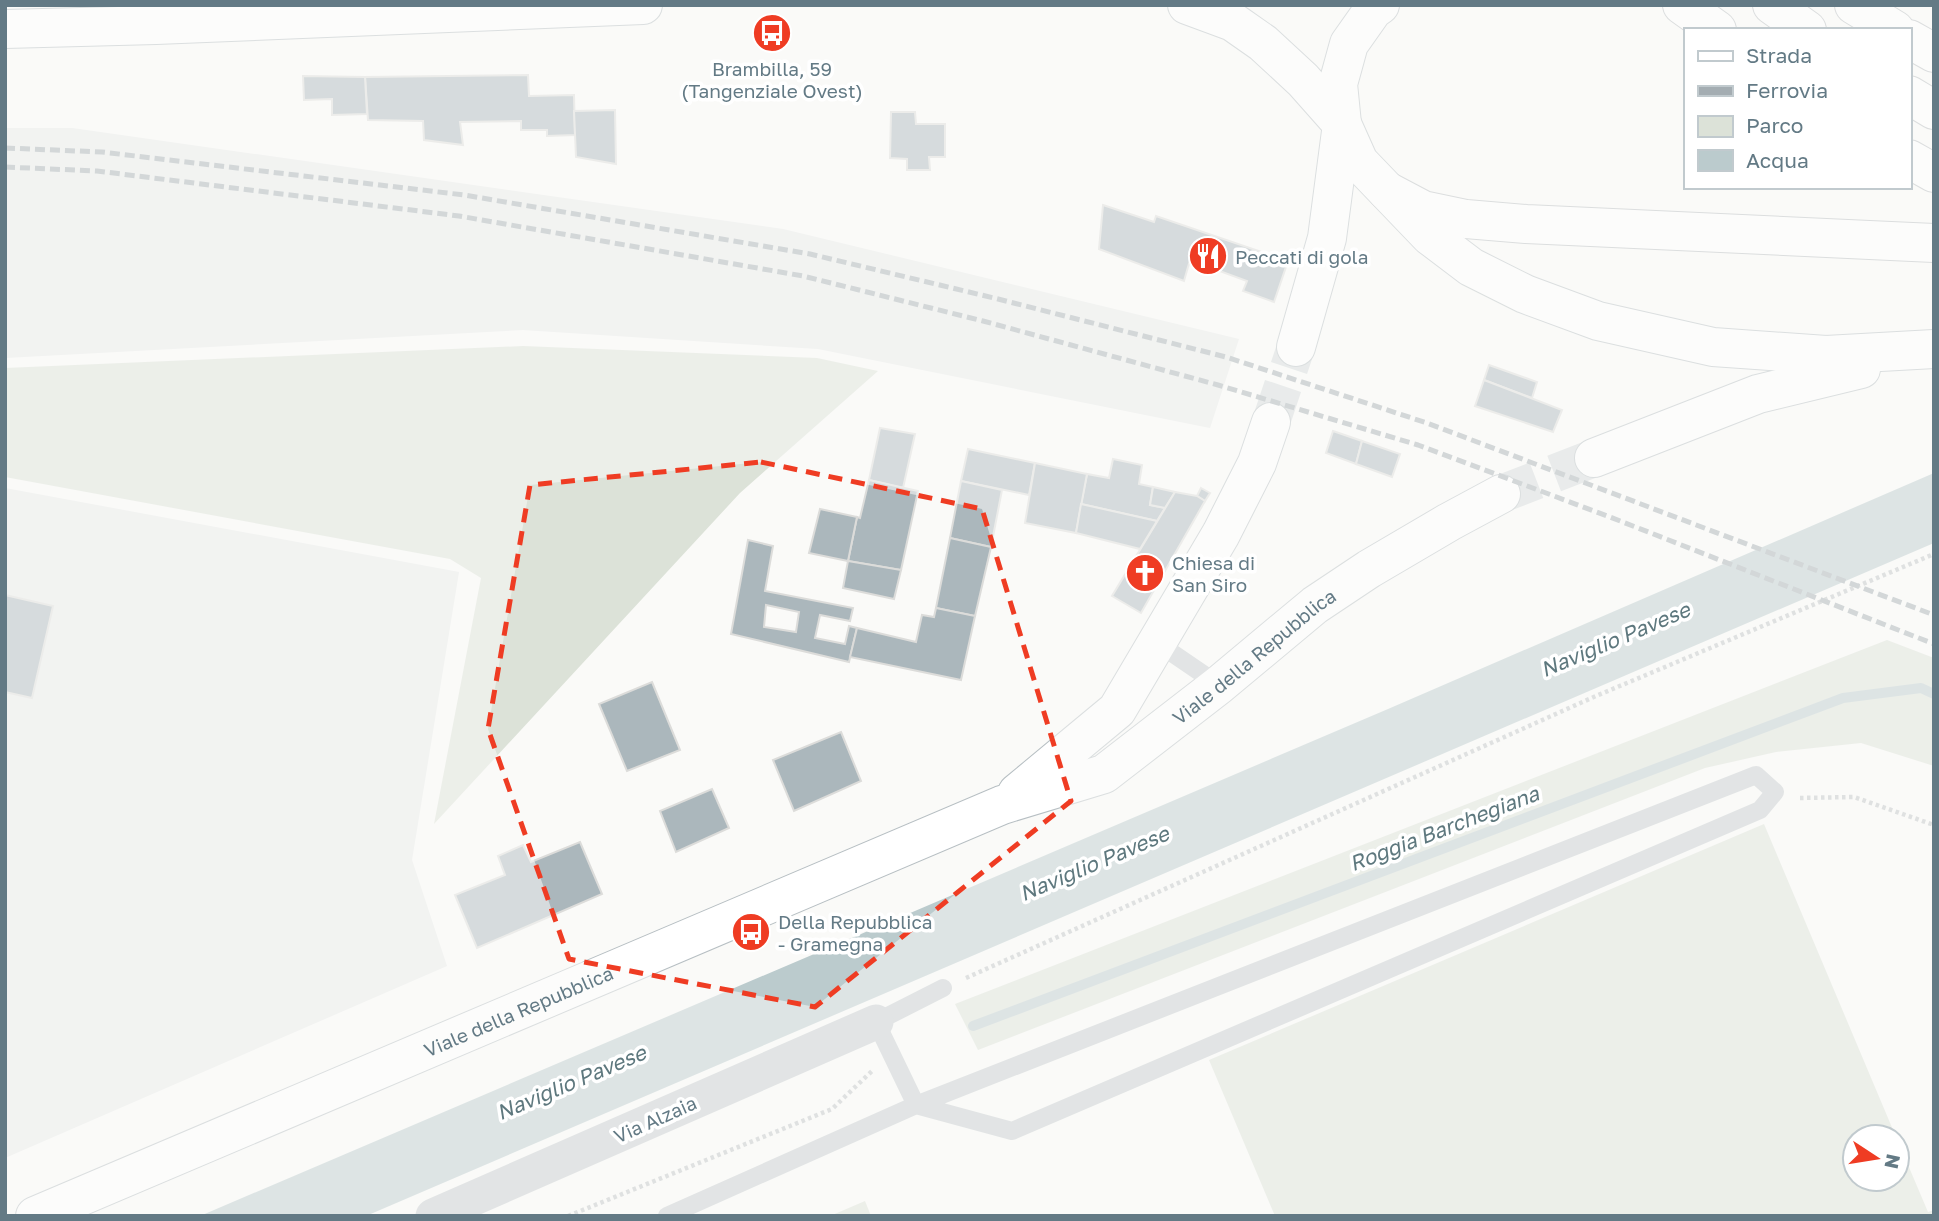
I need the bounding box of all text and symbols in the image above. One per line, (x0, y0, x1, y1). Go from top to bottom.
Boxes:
bus stop icon: Brambilla, 59 (Tangenziale Ovest) (751, 12, 793, 54)
legend (1684, 28, 1911, 189)
text: Strada (1746, 42, 1812, 68)
place label: Brambilla, 59 (Tangenziale Ovest) (681, 57, 863, 102)
text: Ferrovia (1746, 77, 1828, 103)
text: Parco (1746, 112, 1803, 138)
text: Acqua (1746, 147, 1809, 173)
restaurant icon: Peccati di gola (1187, 235, 1229, 277)
place label: Peccati di gola (1235, 245, 1368, 268)
place label: Chiesa di San Siro (1172, 551, 1255, 596)
church icon: Chiesa di San Siro (1124, 552, 1166, 594)
street label: Viale della Repubblica (1167, 583, 1340, 729)
water label: Naviglio Pavese (1536, 595, 1695, 682)
water label: Roggia Barchegiana (1346, 779, 1543, 876)
water label: Naviglio Pavese (1015, 819, 1174, 906)
place label: Della Repubblica - Gramegna (778, 910, 933, 955)
bus stop icon: Della Repubblica - Gramegna (730, 911, 772, 953)
street label: Viale della Repubblica (420, 960, 616, 1061)
water label: Naviglio Pavese (492, 1038, 651, 1125)
street label: Via Alzaia (610, 1091, 700, 1147)
north arrow (1841, 1123, 1911, 1193)
text: N (1880, 1152, 1906, 1171)

